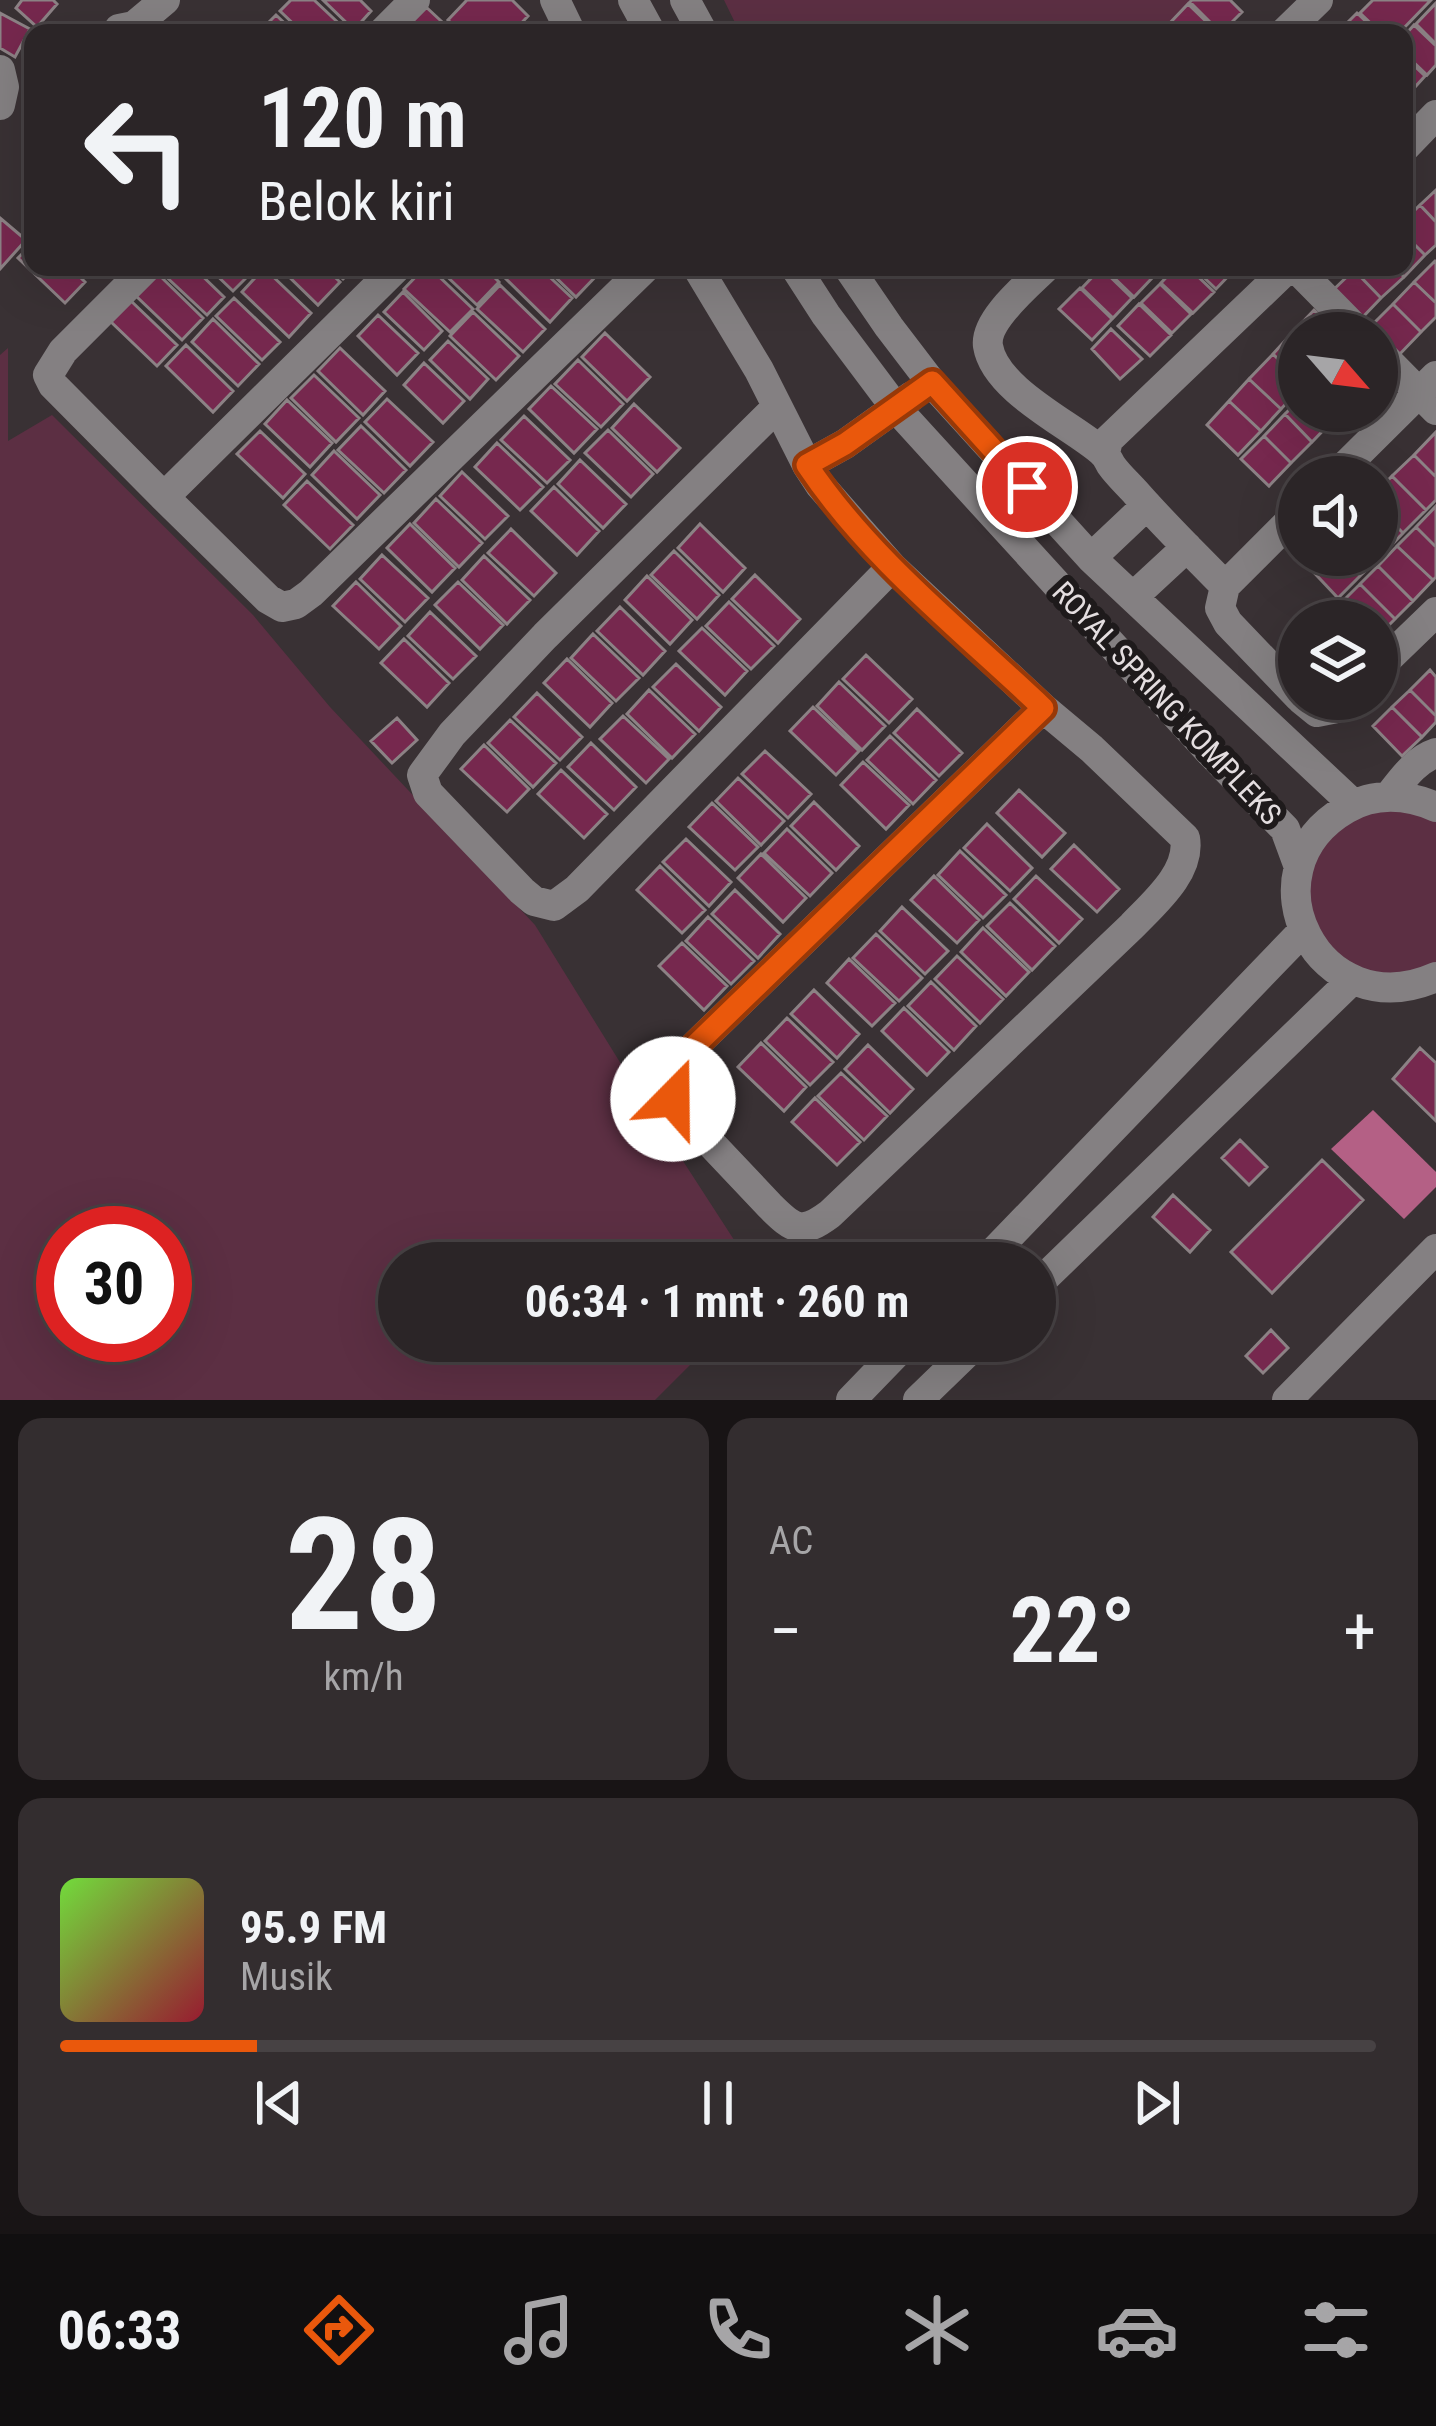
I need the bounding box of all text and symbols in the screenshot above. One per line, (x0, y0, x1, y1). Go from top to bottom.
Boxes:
text: 120 m (258, 69, 467, 168)
icon: left (60, 72, 216, 228)
text: Belok kiri (258, 170, 455, 233)
north arrow (1278, 312, 1398, 432)
map controls (1278, 312, 1398, 720)
pin (976, 436, 1078, 538)
icon: arrive (994, 454, 1060, 520)
button: sound (1278, 456, 1398, 576)
street label: ROYAL SPRING KOMPLEKS (1045, 574, 1289, 832)
button: layers (1278, 600, 1398, 720)
position arrow (610, 1036, 736, 1162)
speed limit sign: 30 (36, 1206, 192, 1362)
text: 06:34 · 1 mnt · 260 m (525, 1275, 909, 1328)
text: 28 (285, 1484, 442, 1667)
text: AC (769, 1518, 813, 1564)
text: 22° (1010, 1579, 1136, 1684)
text: − (769, 1593, 802, 1670)
text: + (1343, 1593, 1376, 1670)
text: km/h (323, 1654, 404, 1700)
text: 95.9 FM (240, 1901, 387, 1954)
text: Musik (240, 1954, 333, 2000)
icon: previous (246, 2070, 312, 2136)
icon: pause (685, 2070, 751, 2136)
icon: next (1124, 2070, 1190, 2136)
icon: directions (297, 2288, 381, 2372)
icon: music (497, 2288, 581, 2372)
icon: phone (696, 2288, 780, 2372)
icon: climate (895, 2288, 979, 2372)
icon: car (1095, 2288, 1179, 2372)
icon: filters (1294, 2288, 1378, 2372)
text: 06:33 (58, 2299, 182, 2362)

